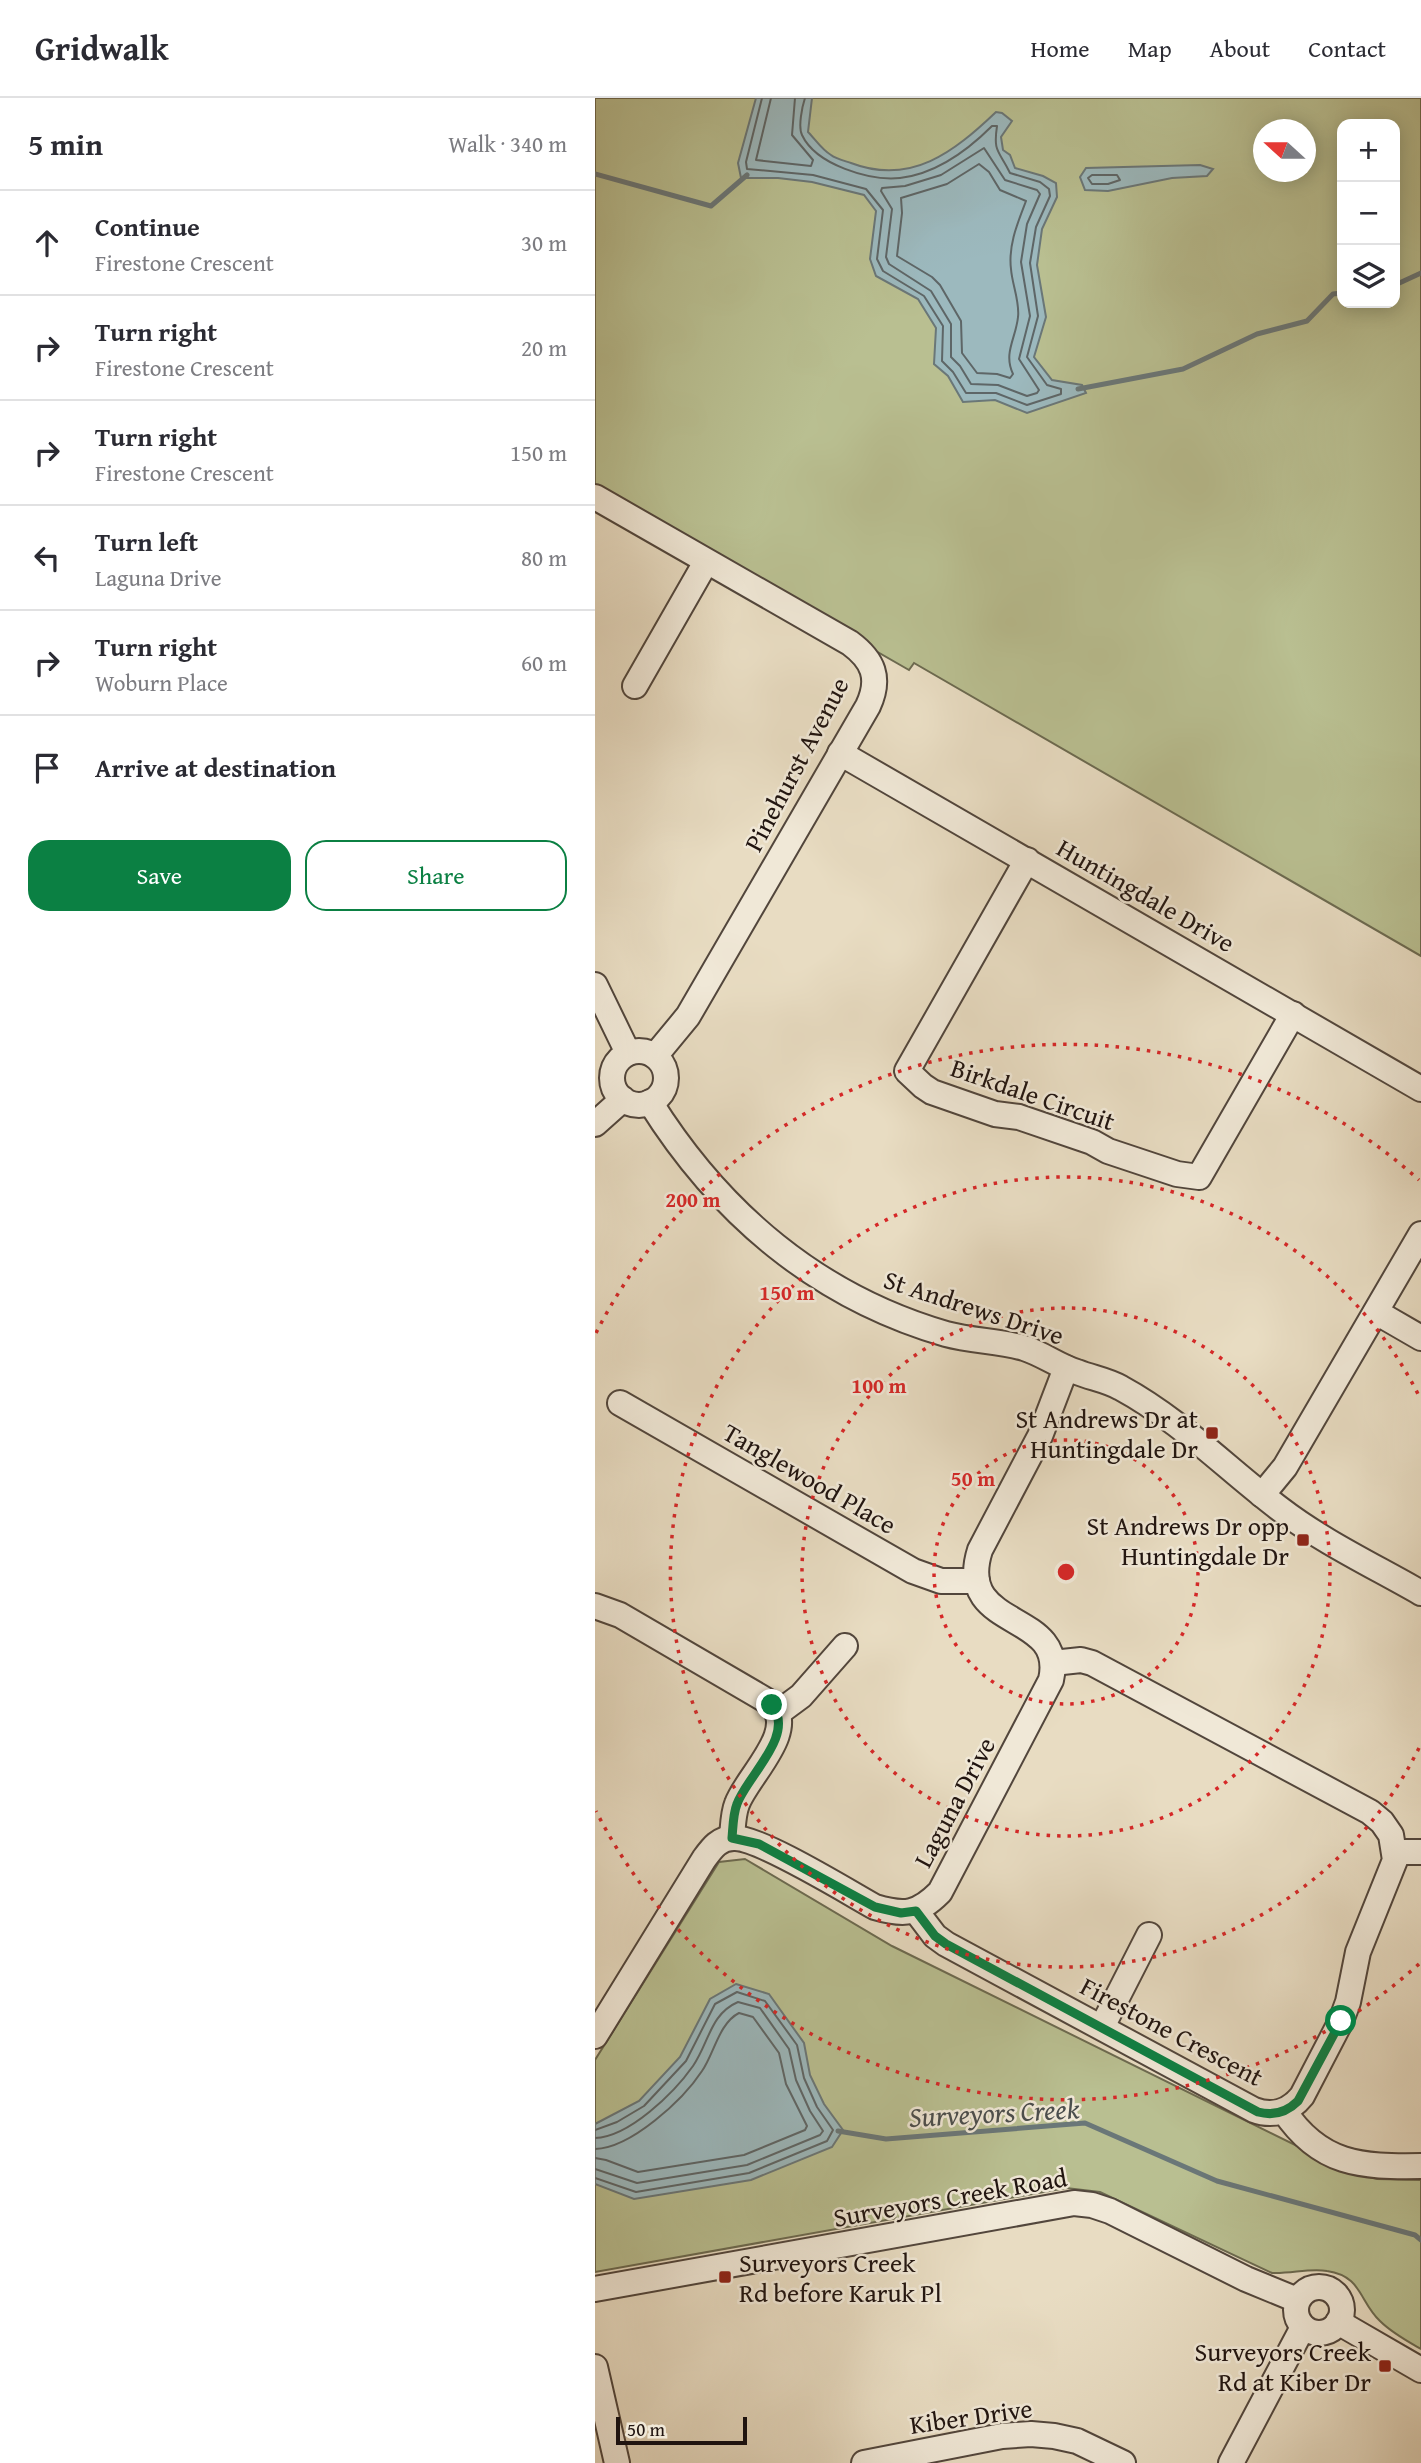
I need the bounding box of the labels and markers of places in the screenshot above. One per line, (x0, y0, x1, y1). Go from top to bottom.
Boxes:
place label: St Andrews Dr at Huntingdale Dr (1015, 1399, 1198, 1468)
marker: St Andrews Dr at Huntingdale Dr (1204, 1425, 1220, 1441)
place label: St Andrews Dr opp Huntingdale Dr (1087, 1506, 1289, 1575)
marker: St Andrews Dr opp Huntingdale Dr (1295, 1532, 1311, 1548)
centre of rings (1054, 1560, 1078, 1584)
place label: Surveyors Creek Rd before Karuk Pl (739, 2243, 942, 2312)
marker: Surveyors Creek Rd before Karuk Pl (717, 2269, 733, 2285)
place label: Surveyors Creek Rd at Kiber Dr (1194, 2332, 1372, 2401)
marker: Surveyors Creek Rd at Kiber Dr (1377, 2358, 1393, 2374)

